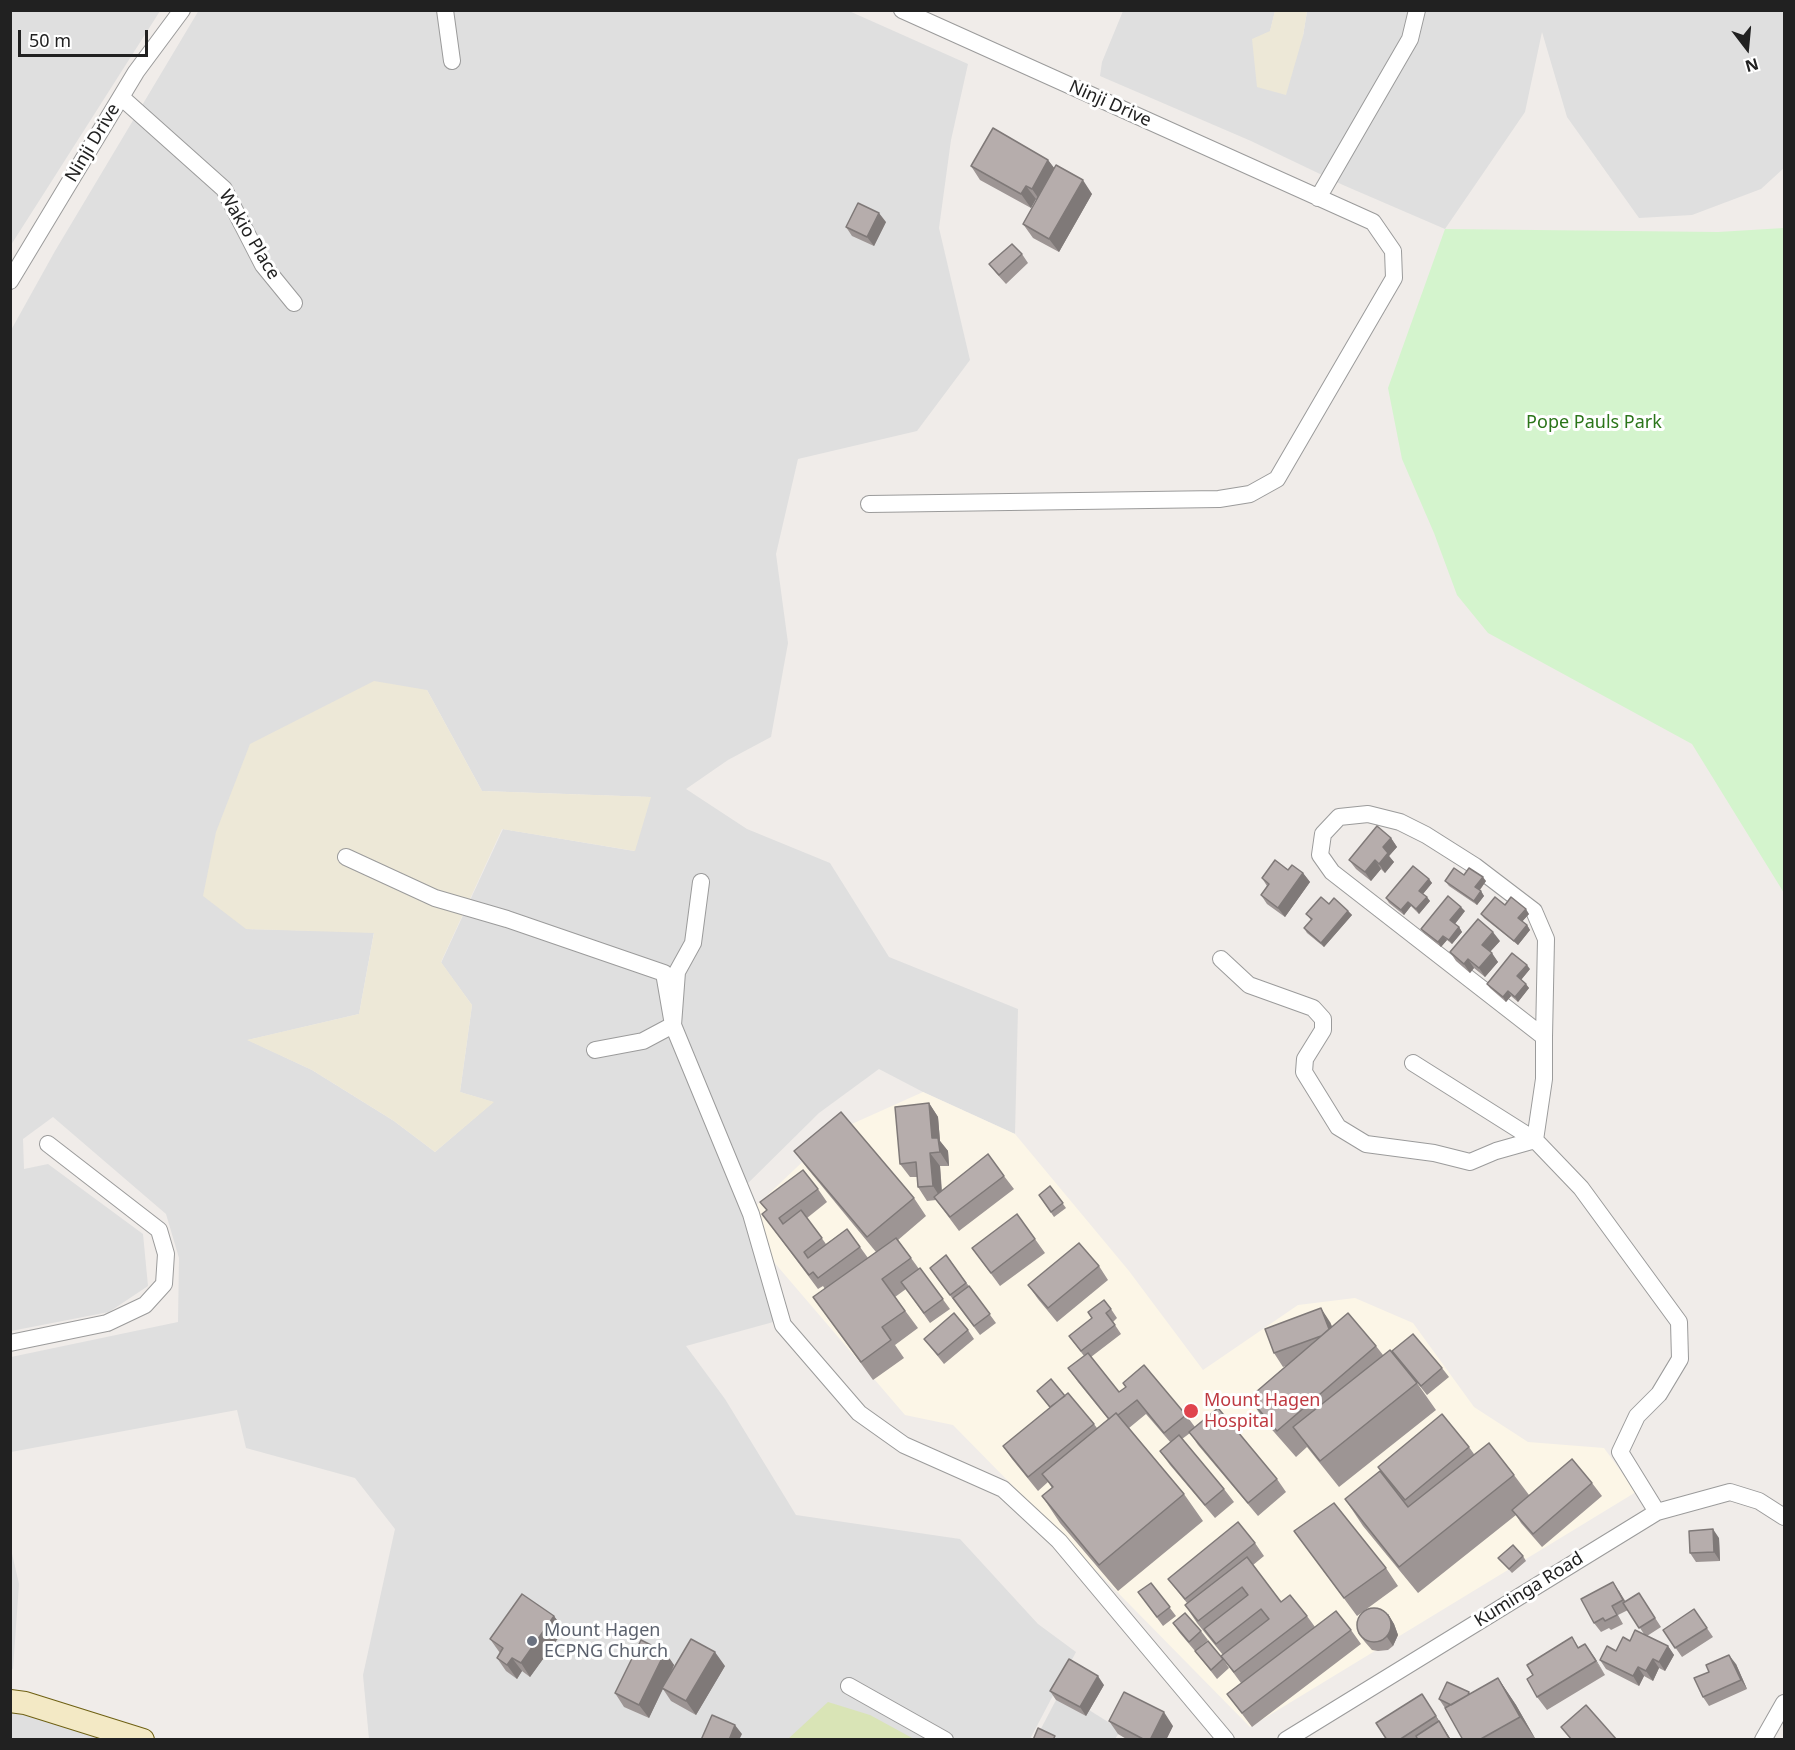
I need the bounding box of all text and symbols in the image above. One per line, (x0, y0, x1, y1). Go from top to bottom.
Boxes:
scale bar (21, 18, 152, 56)
north arrow (1717, 18, 1777, 78)
text: 50 m (29, 28, 71, 52)
text: N (1743, 53, 1761, 78)
street label: Ninji Drive (1065, 76, 1155, 132)
street label: Ninji Drive (61, 100, 125, 186)
street label: Wakio Place (214, 186, 284, 284)
park label: Pope Pauls Park (1526, 412, 1662, 434)
place label: Mount Hagen Hospital (1204, 1390, 1320, 1432)
marker: Mount Hagen Hospital (1182, 1402, 1200, 1420)
street label: Kuminga Road (1471, 1548, 1587, 1632)
place label: Mount Hagen ECPNG Church (544, 1620, 668, 1662)
marker: Mount Hagen ECPNG Church (525, 1634, 539, 1648)

